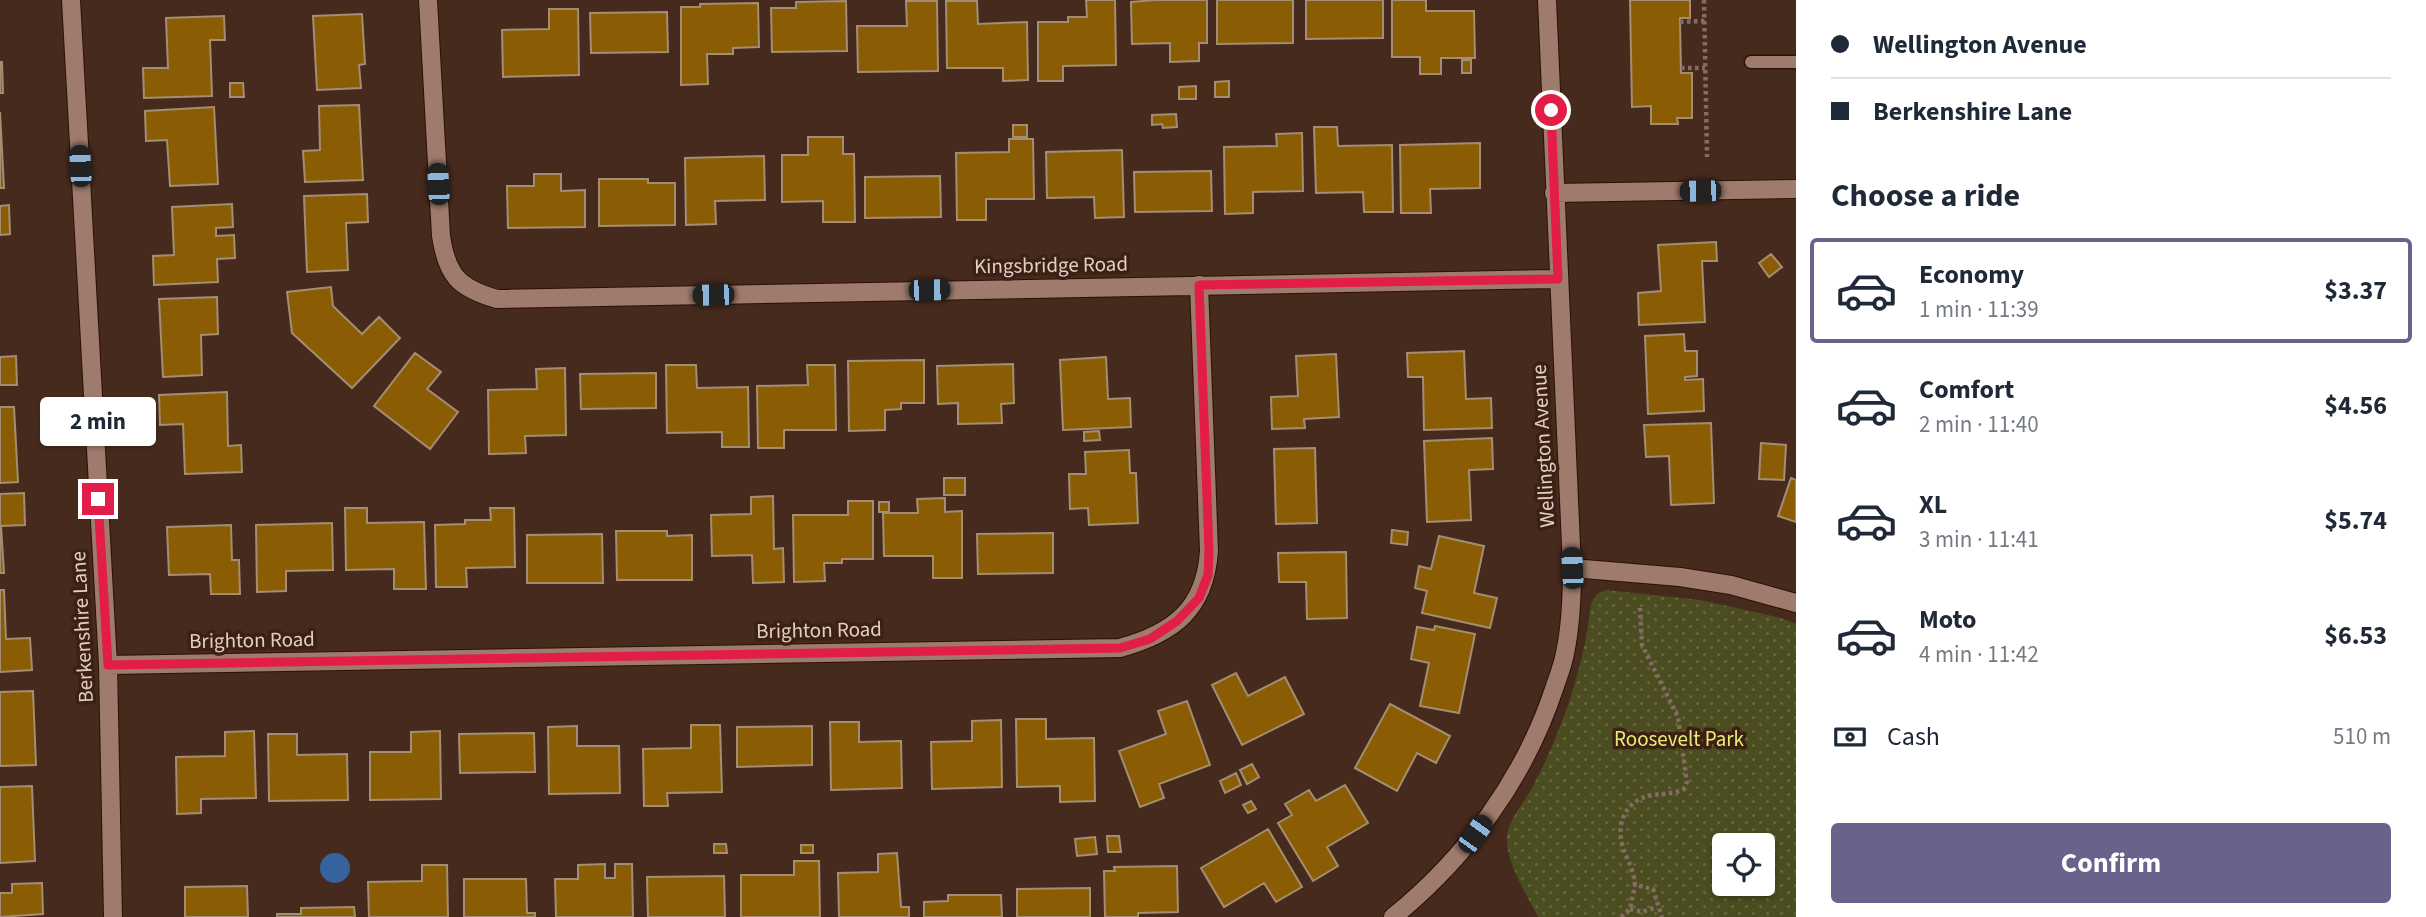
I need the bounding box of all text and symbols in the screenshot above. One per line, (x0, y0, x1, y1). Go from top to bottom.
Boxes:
text: Wellington Avenue (1873, 26, 2087, 63)
text: Berkenshire Lane (1873, 93, 2072, 130)
route start (1535, 94, 1567, 126)
car (69, 144, 92, 188)
car (427, 162, 450, 206)
text: Choose a ride (1831, 173, 2020, 219)
car (1679, 180, 1722, 202)
street label: Kingsbridge Road (974, 249, 1128, 281)
text: Economy (1919, 256, 2024, 293)
icon: car (1835, 259, 1898, 322)
text: $3.37 (2324, 272, 2387, 309)
car (908, 279, 951, 301)
car (692, 284, 735, 306)
text: 1 min · 11:39 (1919, 293, 2039, 326)
street label: Wellington Avenue (1524, 364, 1562, 528)
text: Comfort (1919, 371, 2014, 408)
icon: car (1835, 374, 1898, 437)
text: $4.56 (2324, 387, 2387, 424)
callout: 2 min (40, 398, 156, 447)
text: 2 min (70, 405, 126, 438)
text: 2 min · 11:40 (1919, 408, 2039, 441)
route end (82, 483, 114, 515)
text: XL (1919, 486, 1947, 523)
icon: car (1835, 489, 1898, 552)
text: $5.74 (2324, 502, 2387, 539)
text: 3 min · 11:41 (1919, 523, 2039, 556)
car (1561, 546, 1584, 590)
street label: Berkenshire Lane (63, 550, 101, 704)
text: Moto (1919, 601, 1976, 638)
icon: car (1835, 604, 1898, 667)
street label: Brighton Road (756, 614, 882, 646)
text: $6.53 (2324, 617, 2387, 654)
street label: Brighton Road (189, 624, 315, 656)
text: 4 min · 11:42 (1919, 638, 2039, 671)
icon: cash (1831, 718, 1869, 756)
text: Cash (1887, 718, 1940, 755)
text: 510 m (2333, 720, 2391, 753)
park label: Roosevelt Park (1614, 724, 1745, 754)
car (1455, 811, 1496, 857)
button: Confirm (1831, 823, 2391, 903)
map controls (1712, 833, 1775, 896)
button: locate (1712, 833, 1775, 896)

